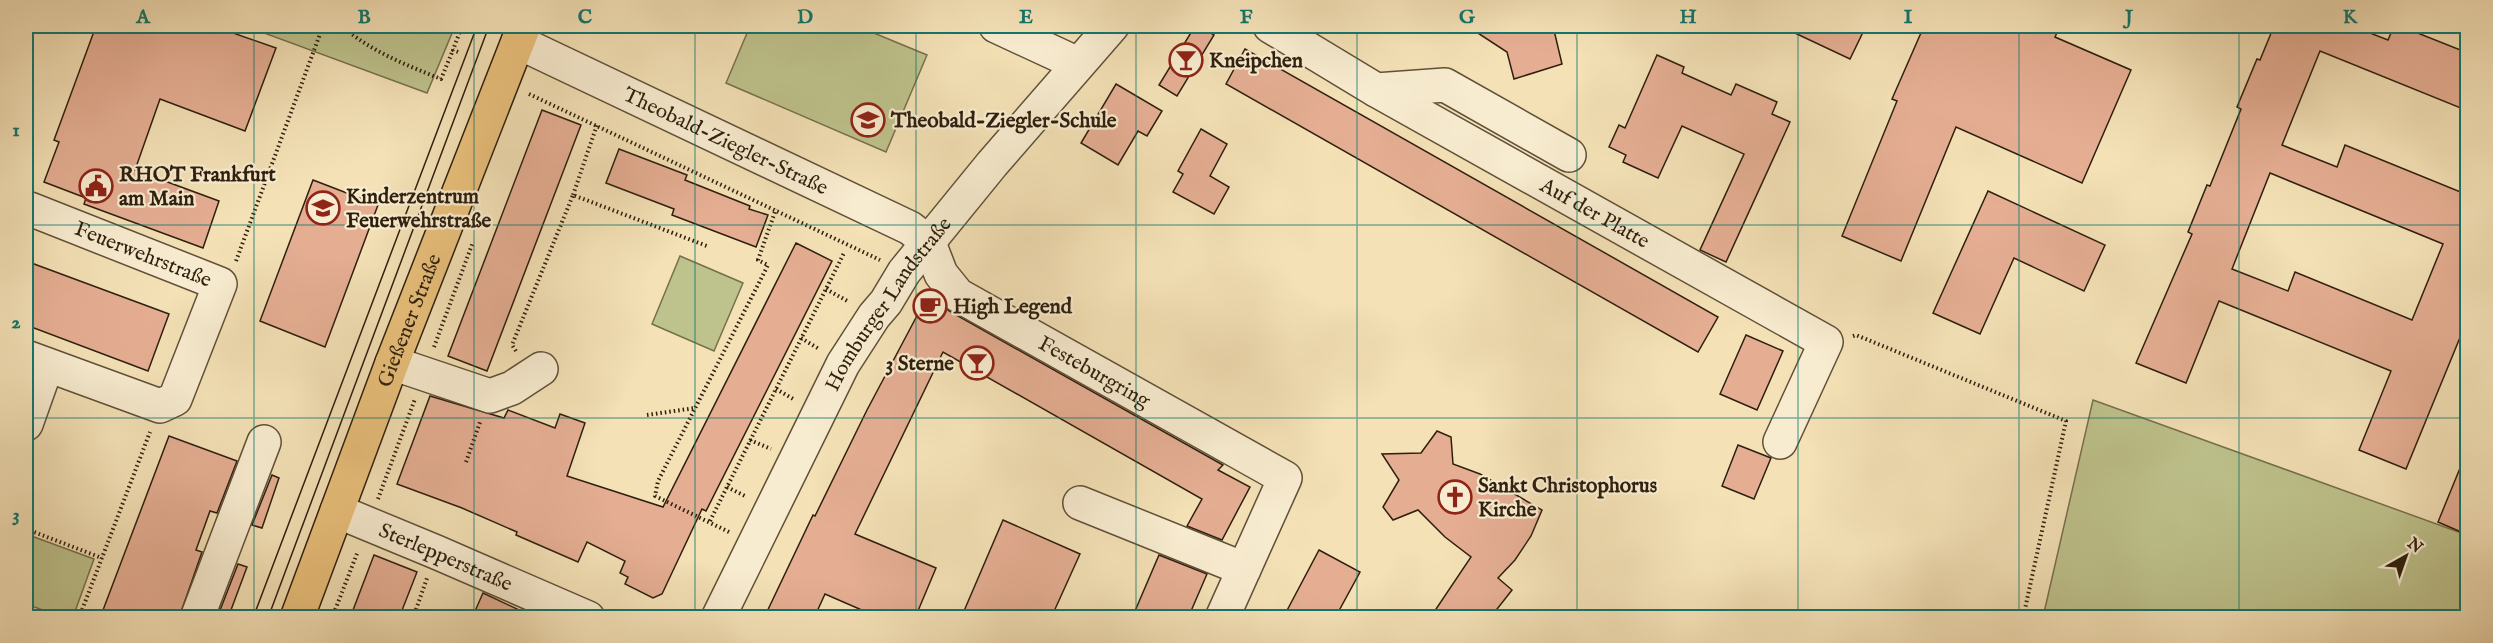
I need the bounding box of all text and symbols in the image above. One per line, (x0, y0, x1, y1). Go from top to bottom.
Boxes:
text: A (135, 5, 151, 30)
text: B (357, 5, 371, 30)
text: C (578, 5, 592, 30)
text: D (797, 5, 813, 30)
text: E (1019, 5, 1033, 30)
text: F (1240, 5, 1253, 30)
text: G (1459, 5, 1476, 30)
text: H (1679, 5, 1697, 30)
text: I (1904, 5, 1913, 30)
text: J (2122, 5, 2134, 30)
text: K (2343, 5, 2359, 30)
bar icon: Kneipchen (1168, 42, 1204, 78)
place label: Kneipchen (1209, 48, 1303, 75)
street label: Theobald-Ziegler-Straße (618, 82, 832, 202)
school or university icon: Theobald-Ziegler-Schule (850, 102, 886, 138)
place label: Theobald-Ziegler-Schule (890, 108, 1117, 135)
text: 1 (12, 118, 20, 143)
place label: RHOT Frankfurt am Main (119, 162, 276, 213)
public building icon: RHOT Frankfurt am Main (78, 168, 114, 204)
street label: Auf der Platte (1534, 172, 1654, 256)
place label: Kinderzentrum Feuerwehrstraße (346, 184, 492, 235)
school or university icon: Kinderzentrum Feuerwehrstraße (305, 190, 341, 226)
street label: Homburger Landstraße (820, 212, 959, 396)
street label: Feuerwehrstraße (70, 216, 216, 294)
street label: Gießener Straße (372, 250, 448, 391)
cafe icon: High Legend (912, 288, 948, 324)
place label: High Legend (953, 294, 1073, 321)
text: 2 (11, 310, 21, 335)
street label: Festeburgring (1033, 331, 1155, 415)
bar icon: 3 Sterne (959, 345, 995, 381)
place label: 3 Sterne (885, 351, 954, 378)
place label: Sankt Christophorus Kirche (1478, 473, 1657, 524)
church icon: Sankt Christophorus Kirche (1437, 479, 1473, 515)
text: 3 (12, 503, 20, 528)
street label: Sterlepperstraße (374, 518, 516, 599)
north arrow (2376, 526, 2436, 586)
text: N (2402, 533, 2426, 558)

